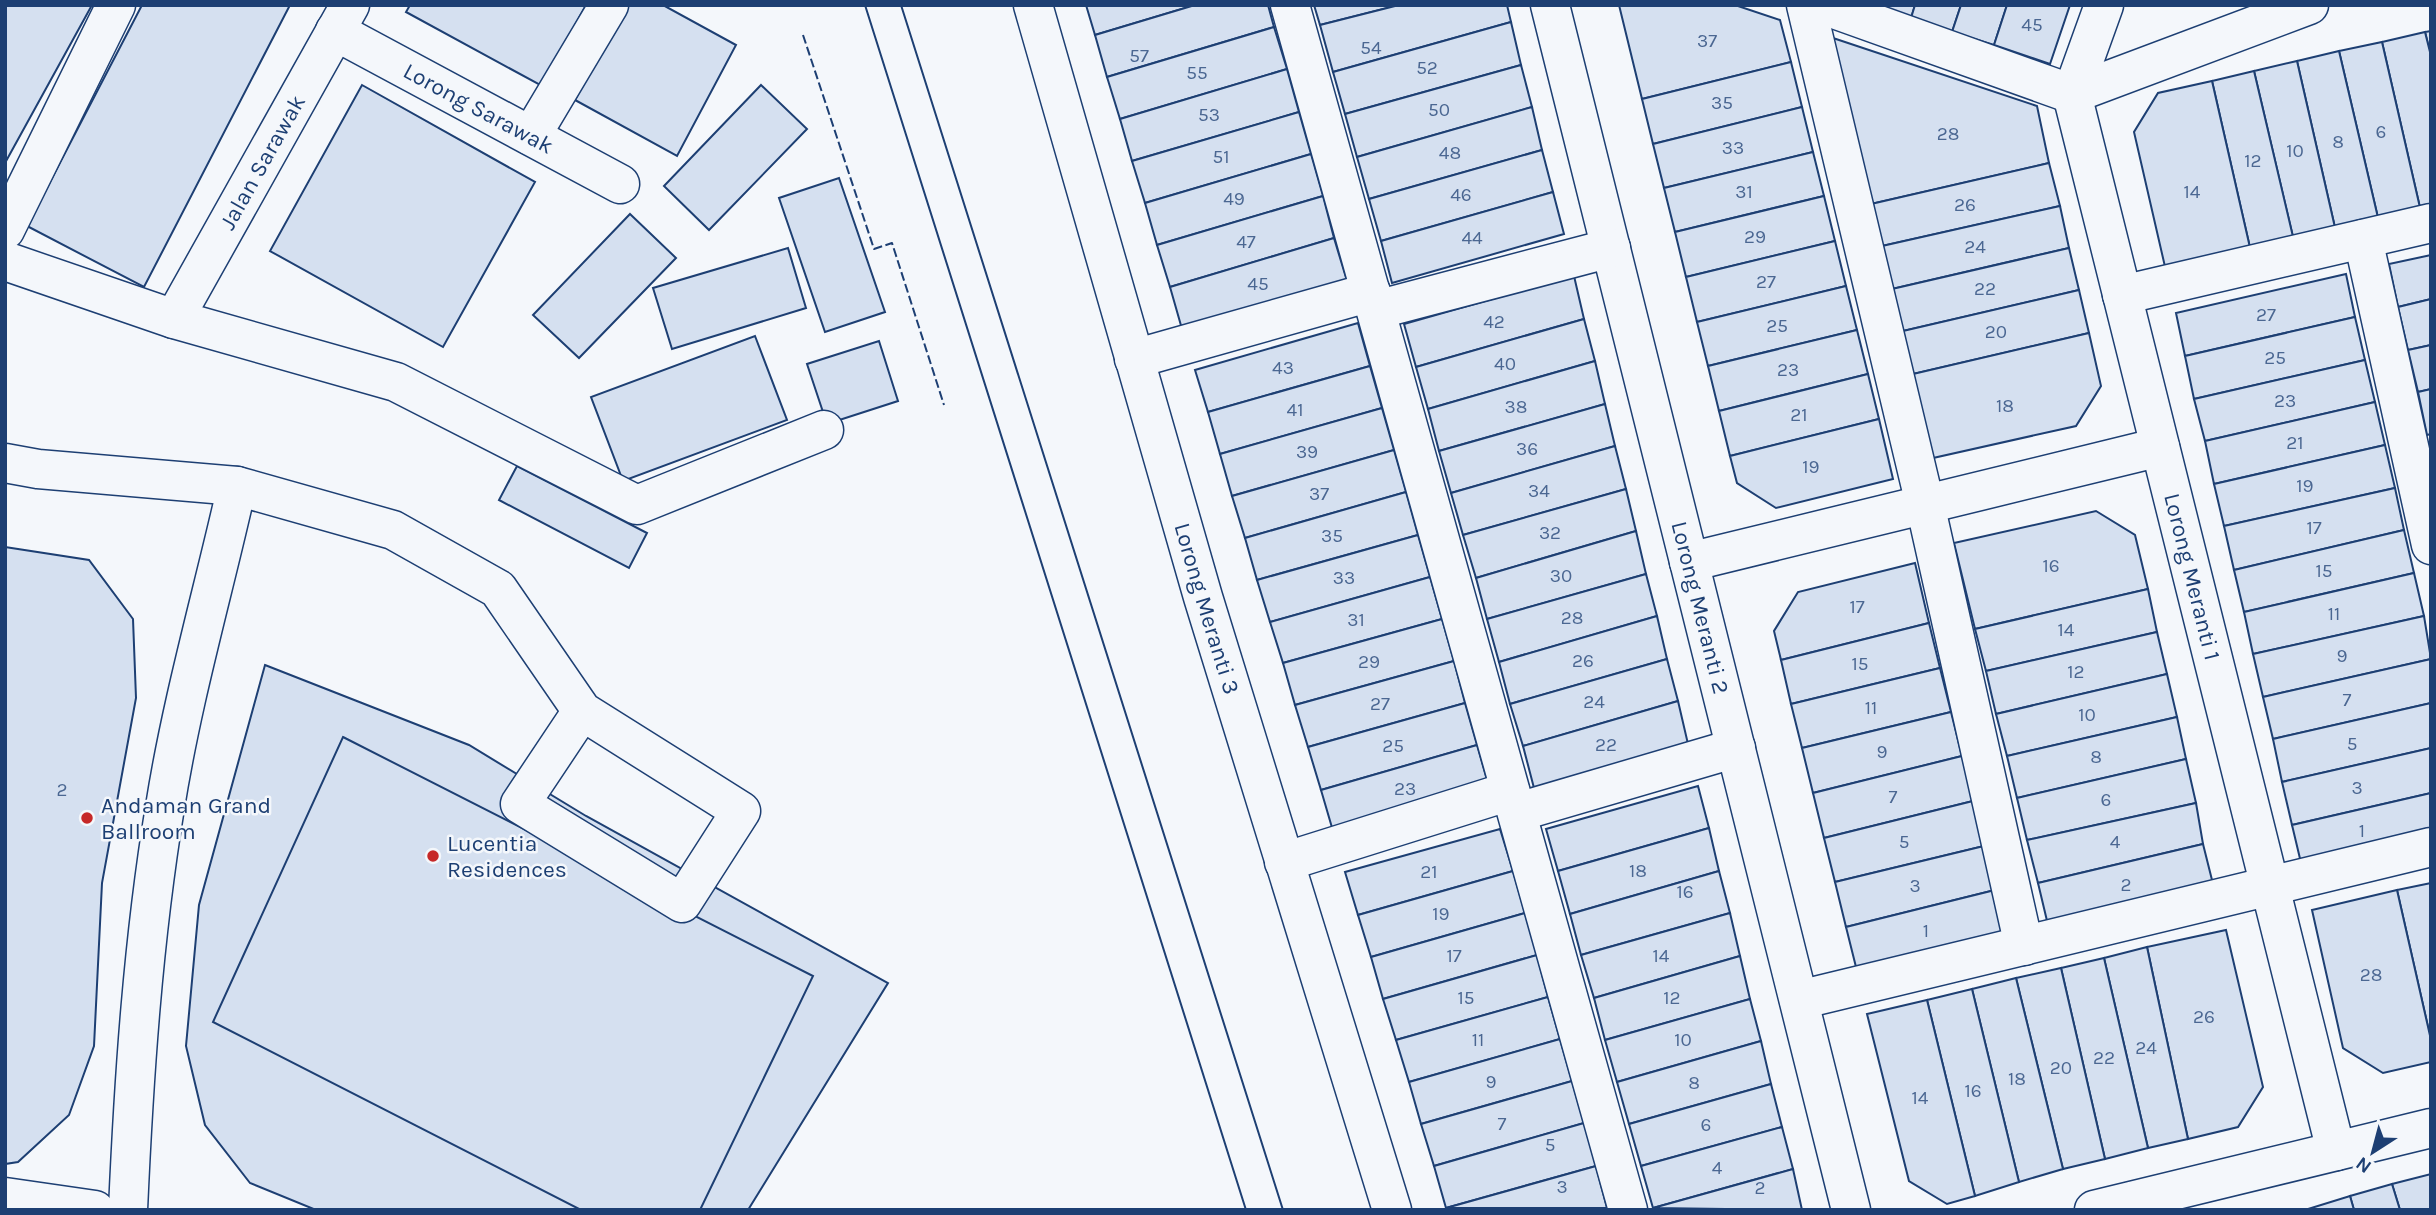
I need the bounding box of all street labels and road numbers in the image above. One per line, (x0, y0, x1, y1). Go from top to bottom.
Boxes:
street label: Lorong Sarawak (399, 57, 558, 159)
street label: Jalan Sarawak (213, 90, 311, 234)
street label: Lorong Meranti 1 (2159, 490, 2226, 663)
street label: Lorong Meranti 2 (1666, 518, 1735, 697)
street label: Lorong Meranti 3 (1169, 520, 1246, 697)

